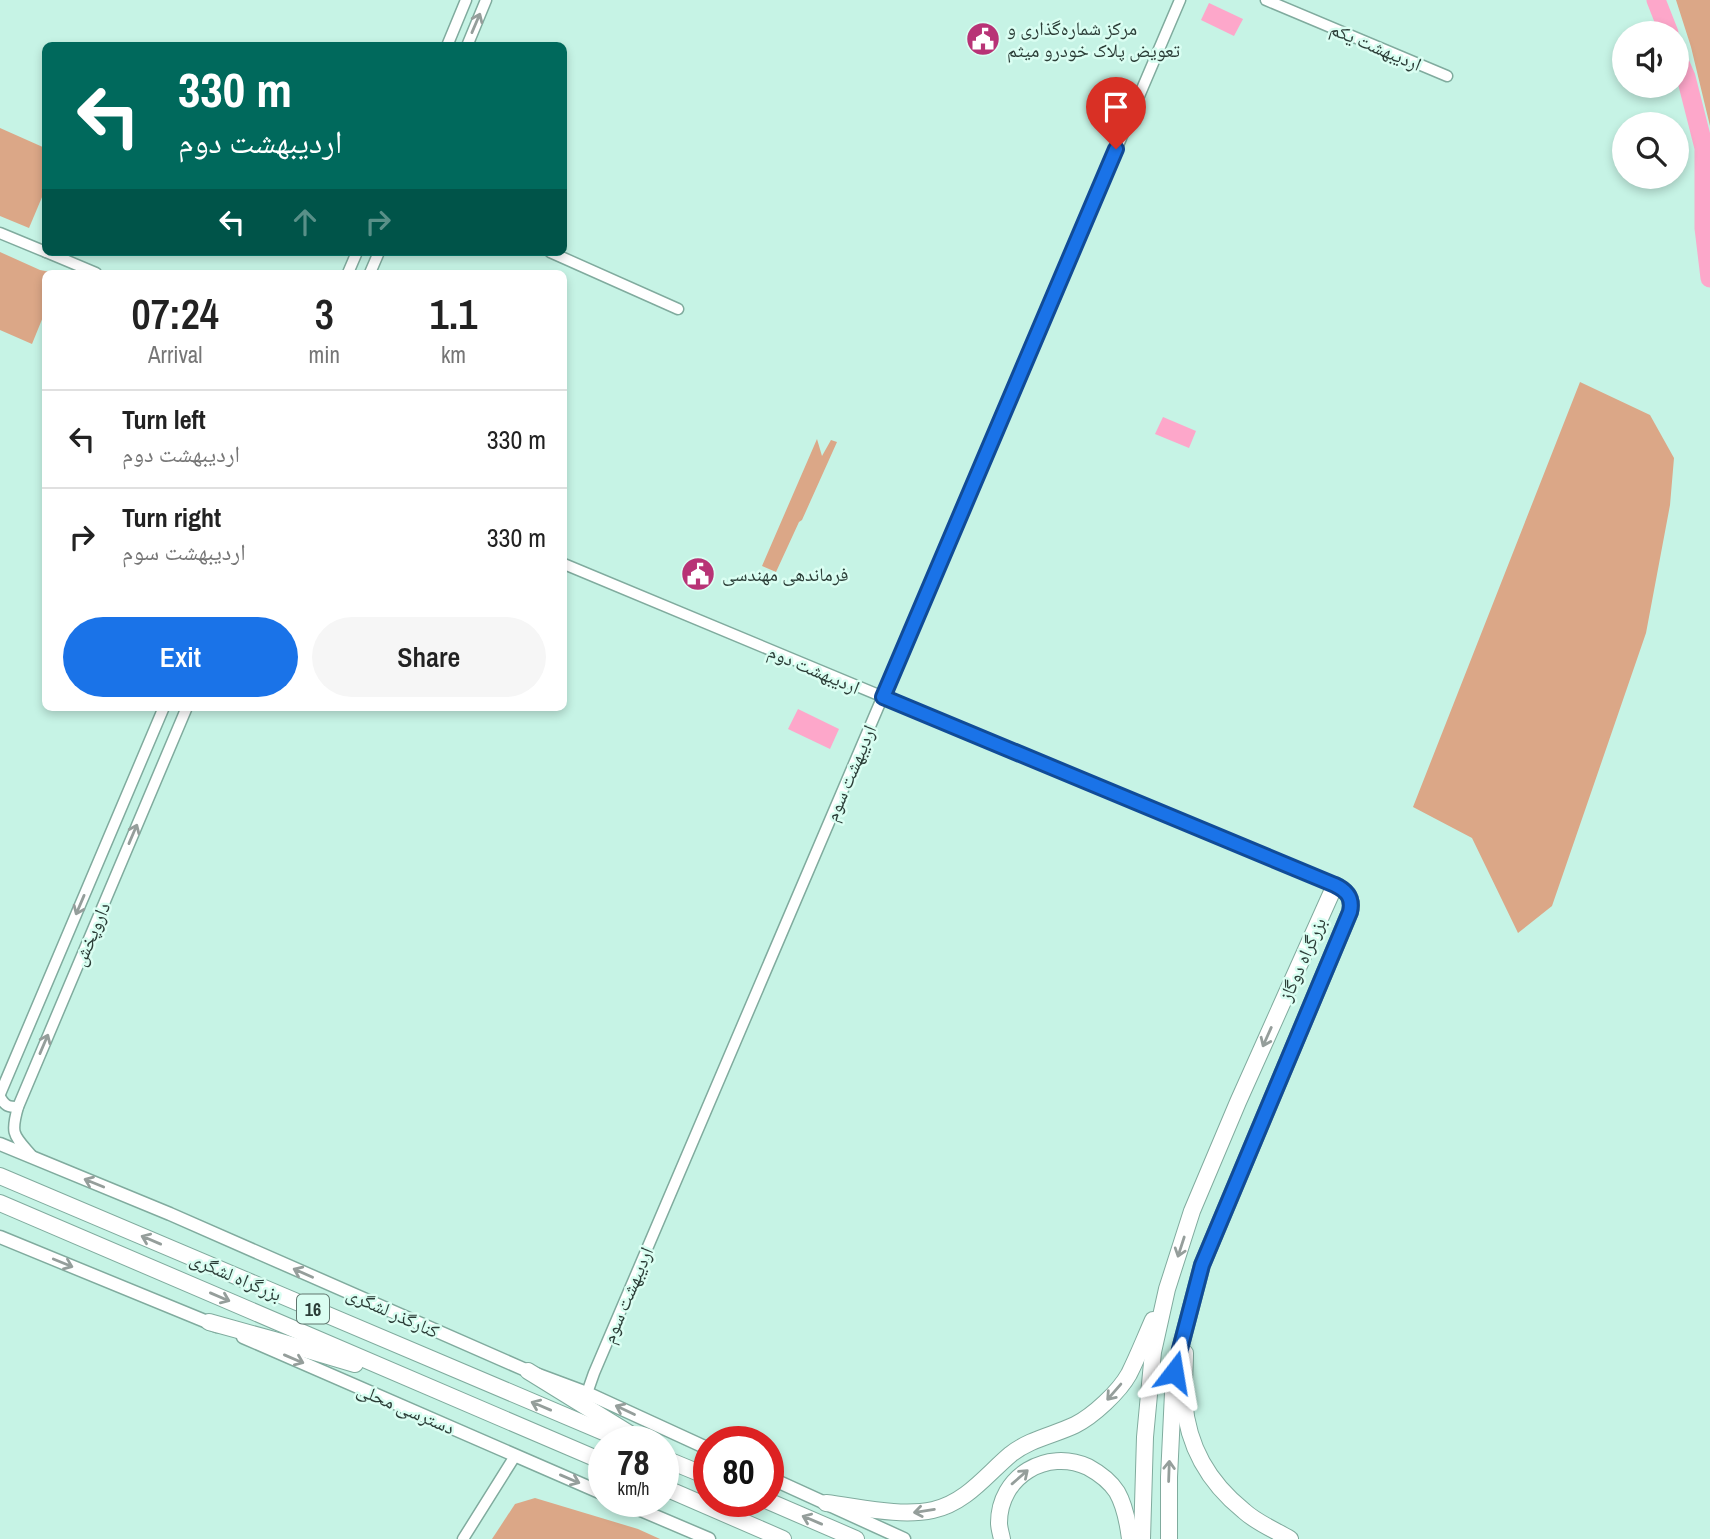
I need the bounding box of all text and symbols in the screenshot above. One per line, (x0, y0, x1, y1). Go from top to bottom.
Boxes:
one-way arrow (471, 12, 484, 34)
place label: مرکز شماره‌گذاری و تعویض پلاک خودرو میثم (1007, 15, 1180, 63)
street label: اردیبهشت یکم (1326, 15, 1426, 77)
public building icon: مرکز شماره‌گذاری و تعویض پلاک خودرو میثم (964, 20, 1002, 58)
map controls (1612, 21, 1689, 189)
button: sound (1612, 21, 1689, 98)
text: 330 m (178, 56, 292, 122)
icon: left (63, 70, 154, 161)
pin (1086, 77, 1146, 149)
icon: arrive (1097, 88, 1135, 126)
button: search (1612, 112, 1689, 189)
text: اردیبهشت دوم (178, 120, 342, 163)
icon: left (213, 203, 251, 241)
icon: ahead (286, 203, 324, 241)
icon: right (359, 203, 397, 241)
text: 07:24 (132, 286, 219, 342)
text: 3 (315, 286, 334, 342)
text: 1.1 (430, 286, 477, 342)
text: Arrival (148, 339, 203, 370)
text: min (309, 339, 340, 370)
text: km (441, 339, 466, 370)
text: Turn left (122, 402, 206, 437)
icon: left (63, 420, 101, 458)
text: 330 m (487, 422, 546, 457)
text: اردیبهشت دوم (122, 438, 240, 469)
text: Turn right (122, 500, 221, 535)
icon: right (63, 518, 101, 556)
text: 330 m (487, 520, 546, 555)
text: اردیبهشت سوم (122, 536, 246, 567)
public building icon: فرماندهی مهندسی (679, 555, 717, 593)
place label: فرماندهی مهندسی (722, 561, 848, 587)
button: Exit (63, 617, 298, 697)
button: Share (312, 617, 546, 697)
street label: اردیبهشت دوم (764, 638, 864, 701)
street label: اردیبهشت سوم (818, 721, 883, 825)
one-way arrow (127, 824, 140, 846)
one-way arrow (73, 894, 86, 916)
street label: داروپخش (66, 898, 116, 970)
street label: بزرگراه دوگاز (1272, 913, 1332, 1006)
one-way arrow (1260, 1025, 1273, 1047)
one-way arrow (39, 1034, 52, 1055)
one-way arrow (83, 1175, 105, 1188)
one-way arrow (141, 1233, 163, 1246)
one-way arrow (1173, 1236, 1186, 1258)
street label: اردیبهشت سوم (595, 1243, 660, 1347)
street label: بزرگراه لشگری (186, 1245, 286, 1307)
one-way arrow (52, 1258, 73, 1271)
one-way arrow (293, 1266, 314, 1279)
street label: کنارگذر لشگری (343, 1280, 444, 1344)
one-way arrow (209, 1291, 231, 1304)
road number: 16 (297, 1294, 329, 1324)
position arrow (1137, 1335, 1211, 1409)
one-way arrow (283, 1354, 304, 1367)
street label: دسترسی محلی (353, 1376, 459, 1440)
one-way arrow (1106, 1383, 1122, 1401)
one-way arrow (531, 1399, 553, 1412)
one-way arrow (614, 1403, 636, 1416)
speed limit sign: 80 (693, 1426, 784, 1517)
text: 78 (618, 1439, 649, 1486)
one-way arrow (1163, 1460, 1176, 1483)
one-way arrow (1011, 1469, 1029, 1485)
one-way arrow (559, 1473, 580, 1486)
text: km/h (618, 1476, 650, 1501)
one-way arrow (913, 1505, 936, 1518)
one-way arrow (802, 1513, 823, 1526)

